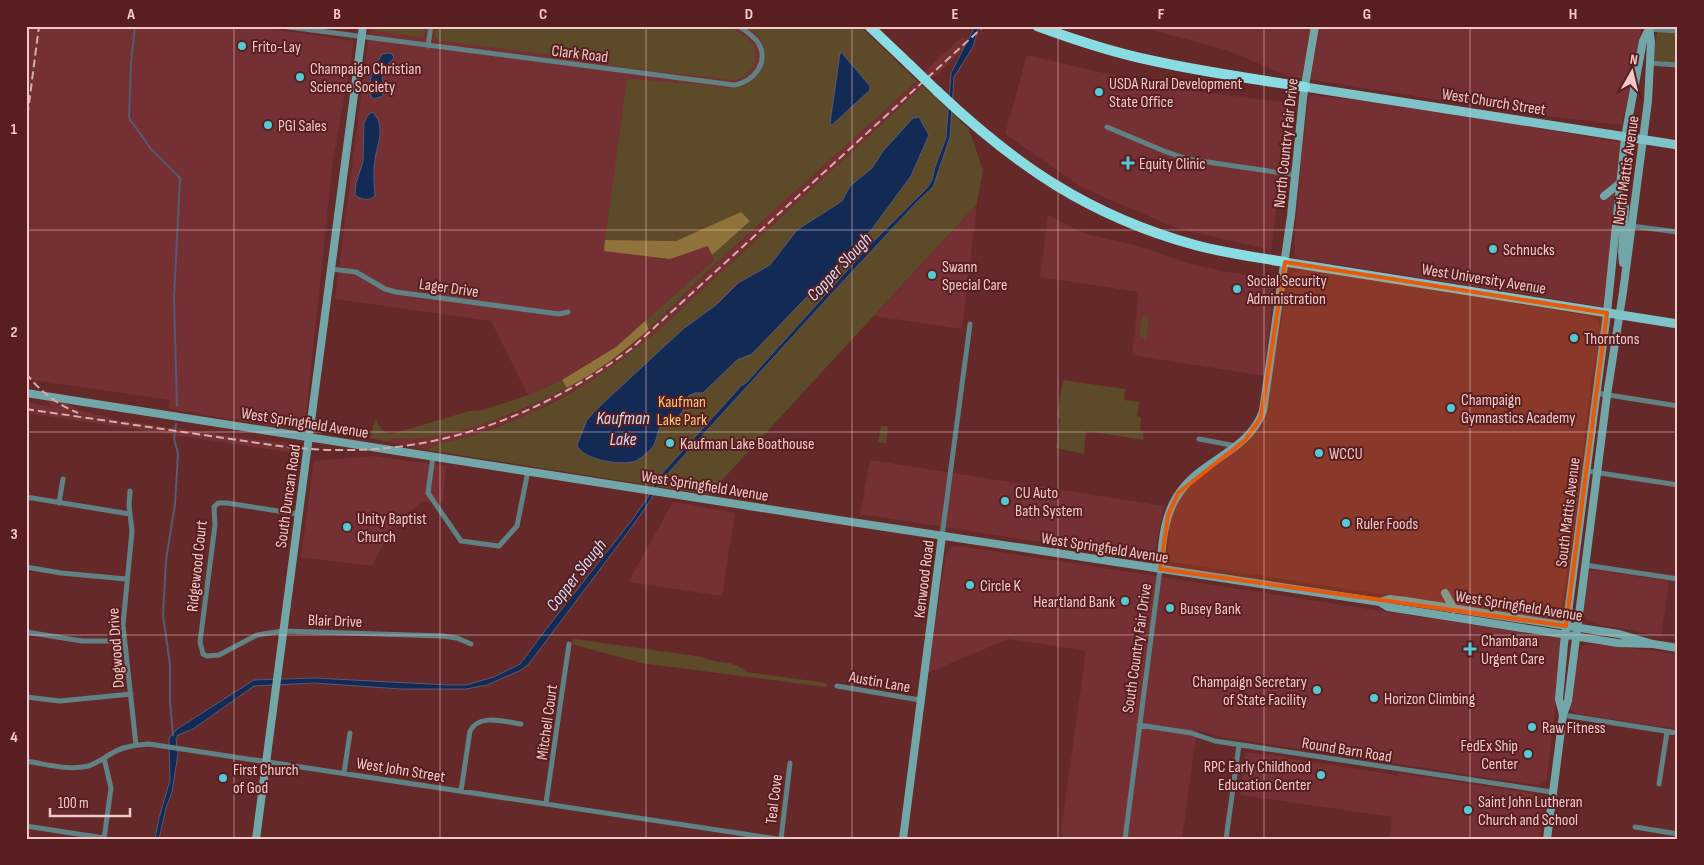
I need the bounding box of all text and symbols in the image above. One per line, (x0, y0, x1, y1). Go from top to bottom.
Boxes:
text: A (126, 5, 135, 24)
text: B (333, 5, 341, 24)
text: C (539, 5, 547, 24)
text: D (745, 5, 753, 24)
text: E (952, 5, 959, 24)
text: F (1158, 5, 1165, 24)
text: G (1363, 5, 1371, 24)
text: H (1569, 5, 1577, 24)
place label: Frito-Lay (252, 38, 301, 57)
marker: Frito-Lay (236, 40, 248, 52)
street label: Clark Road (550, 42, 609, 67)
north arrow (1606, 48, 1656, 98)
text: N (1629, 51, 1639, 69)
place label: Champaign Christian Science Society (310, 60, 421, 97)
marker: Champaign Christian Science Society (294, 71, 306, 83)
place label: USDA Rural Development State Office (1109, 75, 1243, 112)
street label: North Country Fair Drive (1270, 77, 1303, 209)
street label: West Church Street (1440, 85, 1547, 120)
marker: USDA Rural Development State Office (1093, 86, 1105, 98)
street label: North Mattis Avenue (1609, 115, 1644, 226)
place label: PGI Sales (278, 117, 327, 136)
marker: PGI Sales (262, 119, 274, 131)
text: 1 (11, 120, 18, 139)
place label: Equity Clinic (1139, 155, 1206, 174)
marker: Equity Clinic (1121, 156, 1135, 170)
water label: Copper Slough (803, 229, 877, 306)
place label: Schnucks (1503, 241, 1555, 260)
marker: Schnucks (1487, 243, 1499, 255)
place label: Swann Special Care (942, 258, 1007, 295)
street label: West University Avenue (1420, 260, 1547, 299)
marker: Swann Special Care (926, 269, 938, 281)
place label: Social Security Administration (1246, 272, 1327, 309)
street label: Lager Drive (418, 275, 480, 302)
marker: Social Security Administration (1231, 283, 1243, 295)
text: 2 (10, 323, 18, 342)
place label: Thorntons (1584, 330, 1640, 349)
marker: Thorntons (1568, 332, 1580, 344)
place label: Champaign Gymnastics Academy (1461, 391, 1575, 428)
park label: Kaufman Lake Park (657, 393, 707, 430)
marker: Champaign Gymnastics Academy (1445, 402, 1457, 414)
street label: West Springfield Avenue (240, 404, 370, 443)
water label: Kaufman Lake (596, 408, 650, 450)
place label: Kaufman Lake Boathouse (680, 435, 815, 454)
marker: Kaufman Lake Boathouse (664, 437, 676, 449)
street label: South Duncan Road (272, 443, 305, 549)
place label: WCCU (1329, 445, 1363, 464)
marker: WCCU (1313, 447, 1325, 459)
street label: South Mattis Avenue (1552, 456, 1585, 568)
street label: West Springfield Avenue (640, 467, 770, 506)
place label: CU Auto Bath System (1015, 484, 1083, 521)
marker: CU Auto Bath System (999, 495, 1011, 507)
place label: Unity Baptist Church (357, 510, 427, 547)
place label: Ruler Foods (1356, 515, 1418, 534)
marker: Ruler Foods (1340, 517, 1352, 529)
street label: Ridgewood Court (183, 519, 212, 613)
marker: Unity Baptist Church (341, 521, 353, 533)
text: 3 (10, 525, 18, 544)
street label: West Springfield Avenue (1040, 529, 1170, 568)
water label: Copper Slough (542, 535, 611, 615)
street label: Kenwood Road (910, 539, 939, 619)
place label: Circle K (980, 577, 1021, 596)
marker: Circle K (964, 579, 976, 591)
street label: South Country Fair Drive (1119, 582, 1156, 714)
street label: West Springfield Avenue (1454, 587, 1584, 626)
place label: Heartland Bank (1033, 593, 1115, 612)
marker: Heartland Bank (1119, 595, 1131, 607)
place label: Busey Bank (1180, 600, 1241, 619)
marker: Busey Bank (1164, 602, 1176, 614)
street label: Dogwood Drive (104, 607, 129, 688)
street label: Blair Drive (307, 611, 362, 632)
place label: Chambana Urgent Care (1481, 632, 1545, 669)
marker: Chambana Urgent Care (1463, 642, 1477, 656)
street label: Austin Lane (847, 668, 912, 697)
place label: Champaign Secretary of State Facility (1192, 673, 1307, 710)
street label: Mitchell Court (533, 683, 562, 761)
marker: Champaign Secretary of State Facility (1311, 684, 1323, 696)
place label: Horizon Climbing (1384, 690, 1475, 709)
marker: Horizon Climbing (1368, 692, 1380, 704)
place label: Raw Fitness (1542, 719, 1606, 738)
marker: Raw Fitness (1526, 721, 1538, 733)
text: 4 (10, 728, 18, 747)
street label: Round Barn Road (1301, 734, 1393, 767)
place label: FedEx Ship Center (1461, 737, 1518, 774)
marker: FedEx Ship Center (1522, 748, 1534, 760)
street label: West John Street (355, 754, 447, 787)
place label: RPC Early Childhood Education Center (1204, 758, 1311, 795)
place label: First Church of God (233, 761, 299, 798)
marker: RPC Early Childhood Education Center (1315, 769, 1327, 781)
marker: First Church of God (217, 772, 229, 784)
street label: Teal Cove (762, 773, 787, 825)
scale bar (50, 785, 130, 817)
place label: Saint John Lutheran Church and School (1478, 793, 1583, 830)
text: 100 m (58, 794, 89, 813)
marker: Saint John Lutheran Church and School (1462, 804, 1474, 816)

